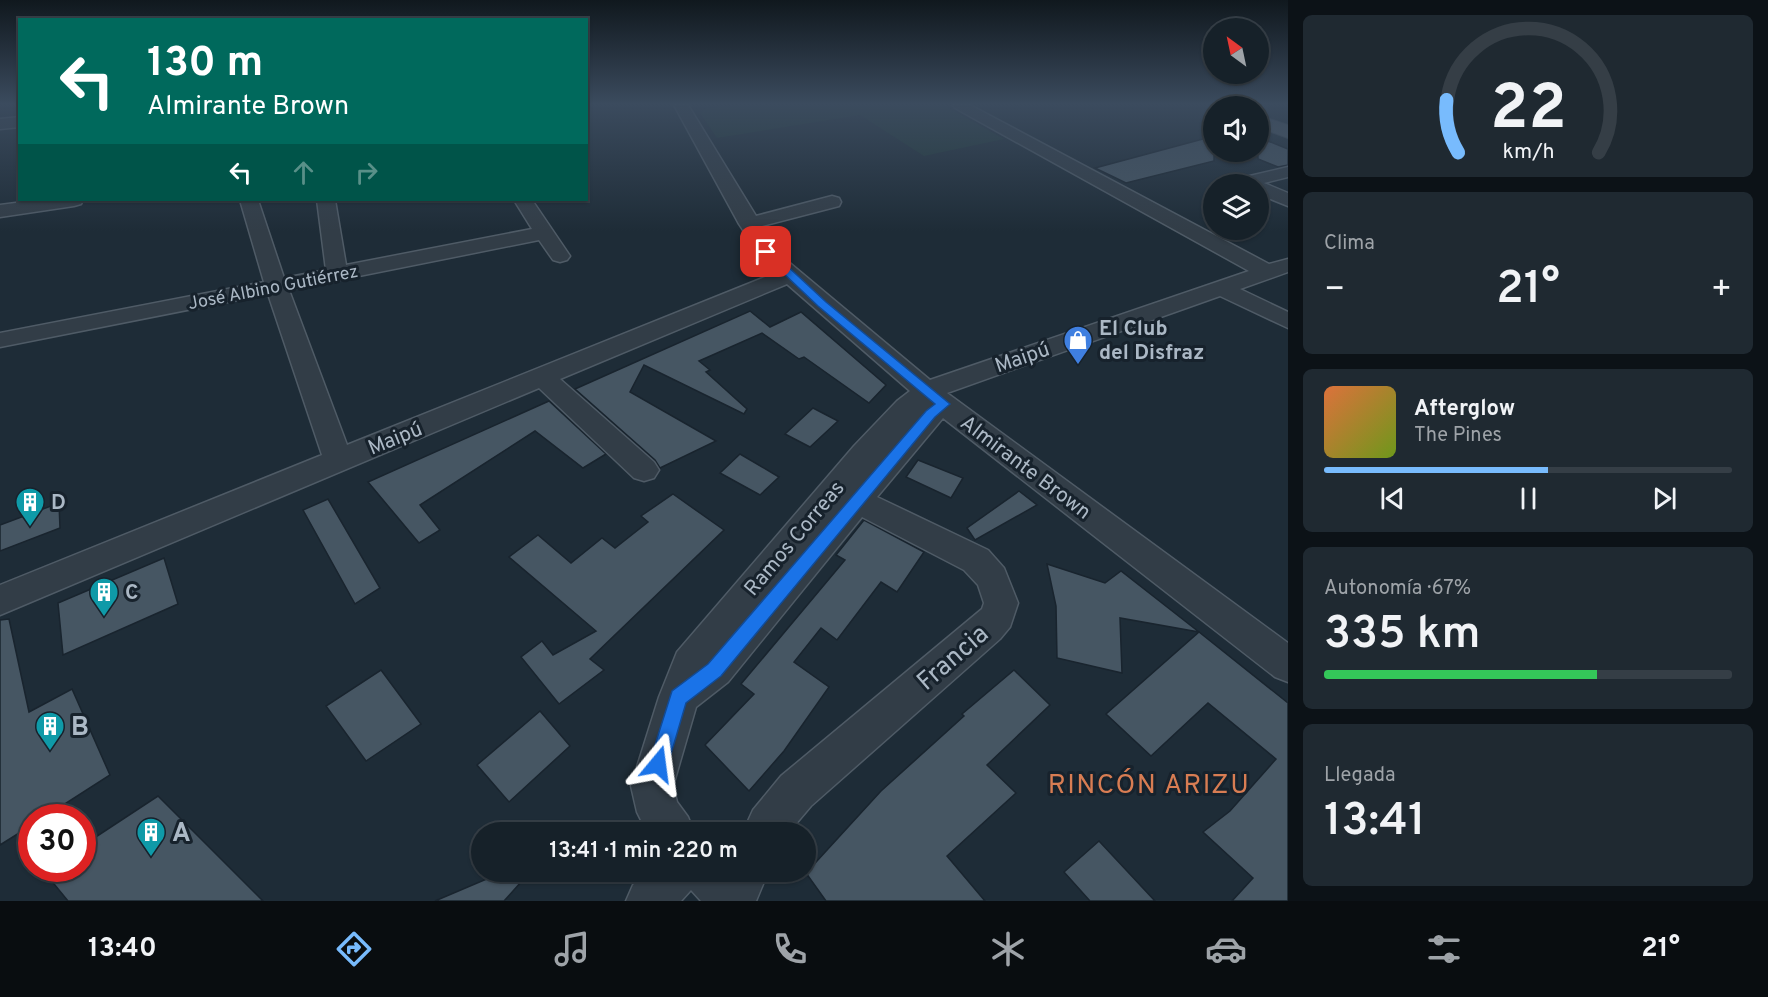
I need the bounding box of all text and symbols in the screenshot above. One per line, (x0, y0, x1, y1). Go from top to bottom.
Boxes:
north arrow (1203, 18, 1269, 84)
map controls (1203, 18, 1269, 240)
text: 130 m (147, 38, 263, 91)
icon: left (48, 42, 126, 120)
text: 22 (1490, 72, 1566, 151)
text: Almirante Brown (147, 90, 349, 124)
button: sound (1203, 96, 1269, 162)
text: km/h (1502, 139, 1554, 166)
icon: left (224, 156, 257, 189)
icon: ahead (287, 156, 320, 189)
icon: right (350, 156, 383, 189)
button: layers (1203, 174, 1269, 240)
pin (740, 226, 791, 277)
text: Clima (1324, 231, 1375, 257)
icon: arrive (749, 235, 782, 268)
street label: José Albino Gutiérrez (186, 261, 360, 316)
text: 21° (1496, 262, 1560, 319)
text: − (1324, 270, 1345, 312)
text: + (1711, 270, 1732, 312)
place label: El Club del Disfraz (1099, 316, 1204, 367)
shop icon: El Club del Disfraz (1062, 324, 1094, 366)
street label: Maipú (991, 336, 1054, 380)
text: Afterglow (1414, 396, 1515, 423)
street label: Almirante Brown (954, 410, 1096, 526)
street label: Maipú (364, 416, 427, 462)
text: The Pines (1414, 423, 1502, 449)
street label: Ramos Correas (739, 476, 851, 602)
icon: previous (1376, 482, 1409, 515)
icon: pause (1512, 482, 1545, 515)
icon: next (1648, 482, 1681, 515)
building icon: D (14, 486, 46, 528)
place label: D (51, 490, 66, 517)
building icon: C (88, 576, 120, 618)
text: Autonomía · 67% (1324, 576, 1471, 602)
place label: C (125, 580, 138, 607)
text: 335 km (1324, 607, 1481, 664)
street label: Francia (911, 619, 996, 699)
building icon: B (34, 710, 66, 752)
place label: B (71, 712, 89, 745)
position arrow (626, 732, 690, 796)
text: Llegada (1324, 763, 1396, 789)
district label: RINCÓN ARIZU (1048, 768, 1250, 803)
text: 13:41 (1324, 794, 1425, 851)
speed limit sign: 30 (18, 804, 96, 882)
building icon: A (135, 816, 167, 858)
place label: A (172, 818, 191, 851)
text: 13:41 · 1 min · 220 m (549, 838, 738, 865)
icon: directions (333, 928, 375, 970)
icon: music (551, 928, 593, 970)
icon: phone (769, 928, 811, 970)
icon: climate (987, 928, 1029, 970)
icon: car (1205, 928, 1247, 970)
icon: filters (1423, 928, 1465, 970)
text: 13:40 (88, 932, 157, 966)
text: 21° (1641, 932, 1680, 966)

